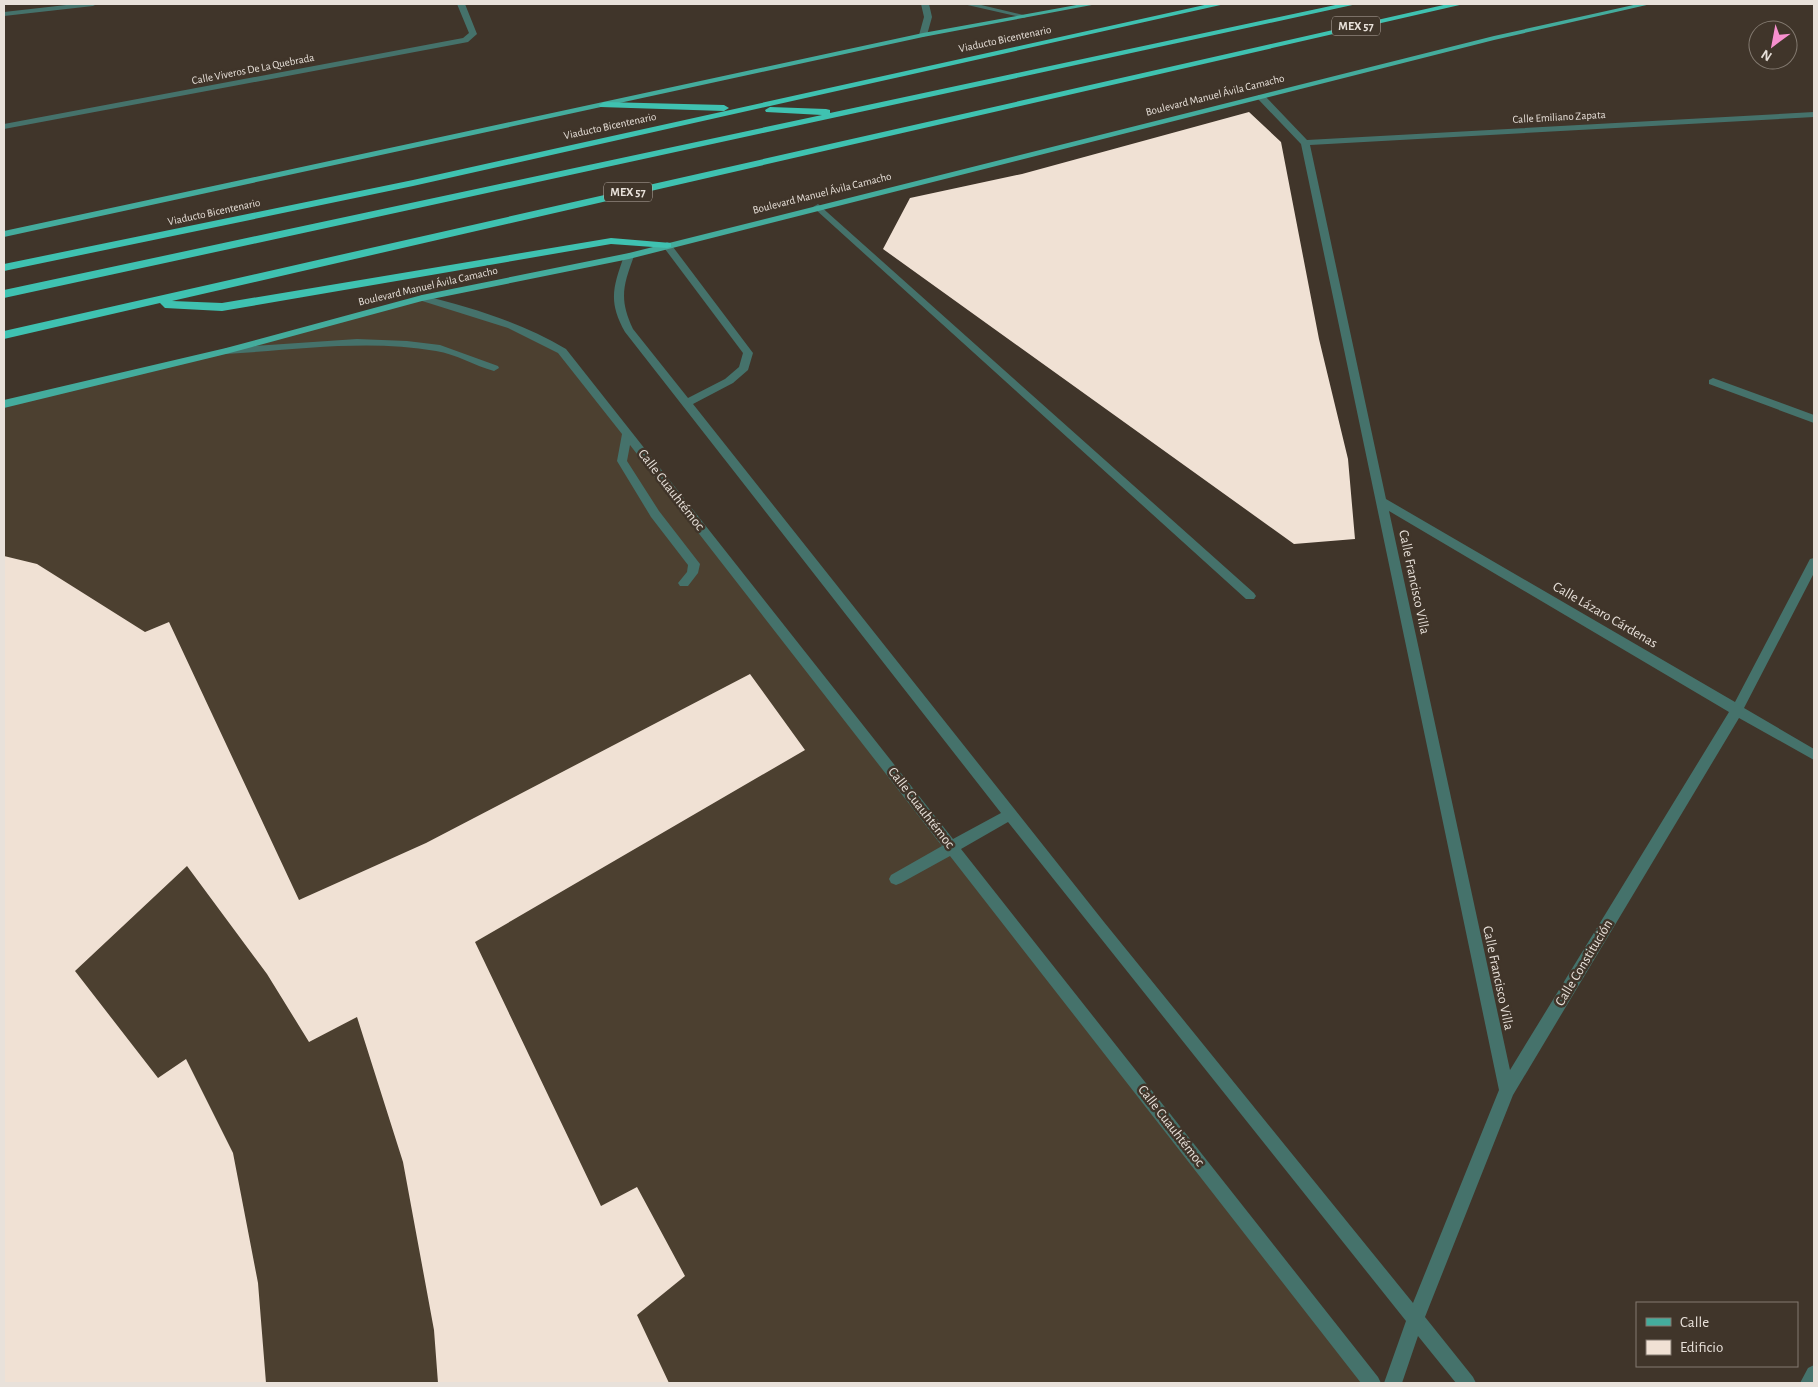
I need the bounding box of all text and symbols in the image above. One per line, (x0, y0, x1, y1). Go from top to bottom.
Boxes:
road number: MEX 57 (1332, 16, 1380, 36)
north arrow (1748, 20, 1798, 70)
street label: Viaducto Bicentenario (958, 24, 1052, 54)
text: N (1759, 47, 1774, 64)
street label: Calle Viveros De La Quebrada (191, 52, 315, 86)
street label: Boulevard Manuel Ávila Camacho (1144, 71, 1285, 118)
street label: Calle Emiliano Zapata (1512, 109, 1606, 125)
street label: Viaducto Bicentenario (563, 111, 657, 141)
street label: Boulevard Manuel Ávila Camacho (751, 169, 892, 216)
road number: MEX 57 (604, 182, 652, 202)
street label: Viaducto Bicentenario (167, 197, 261, 227)
street label: Boulevard Manuel Ávila Camacho (357, 264, 499, 307)
street label: Calle Cuauhtémoc (635, 447, 707, 534)
street label: Calle Francisco Villa (1396, 529, 1432, 636)
street label: Calle Lázaro Cárdenas (1550, 579, 1660, 651)
street label: Calle Cuauhtémoc (885, 765, 957, 852)
street label: Calle Constitución (1553, 918, 1615, 1008)
street label: Calle Francisco Villa (1480, 925, 1516, 1032)
street label: Calle Cuauhtémoc (1135, 1083, 1207, 1170)
legend (1636, 1302, 1798, 1367)
text: Calle (1680, 1315, 1709, 1330)
text: Edificio (1680, 1340, 1723, 1355)

